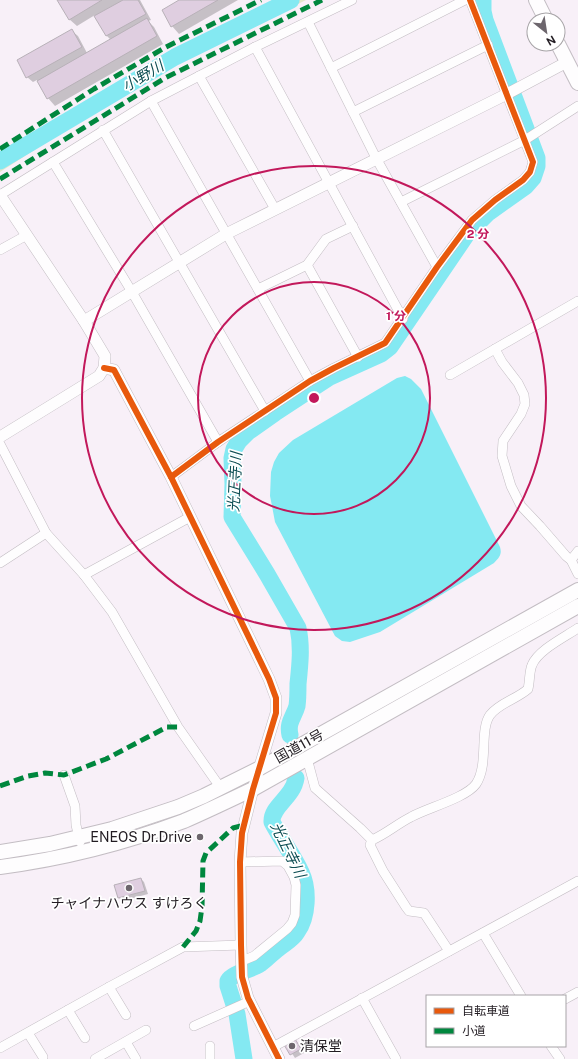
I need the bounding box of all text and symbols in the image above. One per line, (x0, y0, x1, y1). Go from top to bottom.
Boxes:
north arrow (526, 12, 566, 52)
text: N (544, 33, 558, 48)
water label: 小野川 (119, 56, 168, 94)
text: 2 分 (467, 227, 489, 241)
text: 1 分 (386, 309, 406, 323)
centre of rings (307, 391, 321, 405)
water label: 光正寺川 (224, 450, 245, 512)
street label: 国道11号 (272, 726, 326, 766)
water label: 光正寺川 (268, 819, 310, 882)
place label: ENEOS Dr.Drive (90, 829, 192, 845)
marker: ENEOS Dr.Drive (195, 832, 205, 842)
marker: チャイナハウス すけろく (124, 883, 134, 893)
place label: チャイナハウス すけろく (51, 895, 207, 911)
legend (426, 995, 566, 1047)
text: 自転車道 (462, 1004, 510, 1018)
text: 小道 (462, 1024, 486, 1038)
place label: 清保堂 (300, 1038, 342, 1054)
marker: 清保堂 (287, 1041, 297, 1051)

